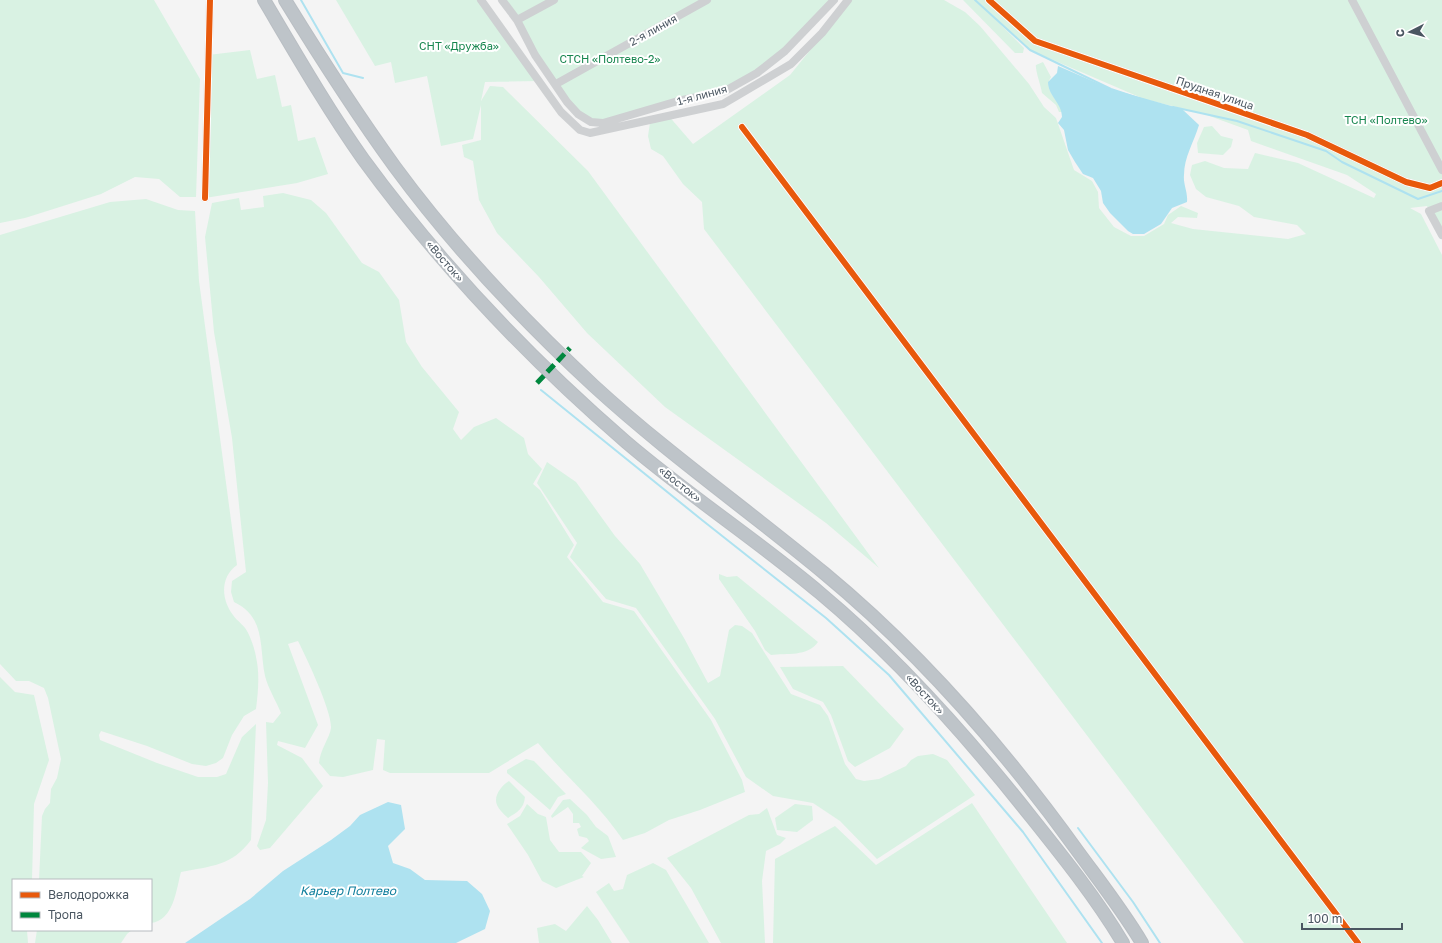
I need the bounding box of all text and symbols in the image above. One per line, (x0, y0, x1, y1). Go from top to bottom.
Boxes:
street label: 2-я линия (627, 11, 679, 48)
north arrow (1390, 12, 1430, 52)
text: С (1393, 28, 1406, 38)
park label: СНТ «Дружба» (419, 39, 499, 52)
park label: СТСН «Полтево-2» (560, 52, 660, 65)
street label: Прудная улица (1175, 73, 1256, 112)
street label: 1-я линия (675, 82, 728, 107)
park label: ТСН «Полтево» (1345, 113, 1427, 126)
street label: «Восток» (424, 237, 467, 284)
street label: «Восток» (656, 463, 704, 504)
street label: «Восток» (903, 671, 947, 716)
legend (12, 879, 152, 931)
water label: Карьер Полтево (300, 883, 397, 898)
text: Велодорожка (48, 887, 129, 902)
scale bar (1302, 905, 1402, 931)
text: Тропа (48, 907, 83, 922)
text: 100 m (1308, 911, 1342, 926)

